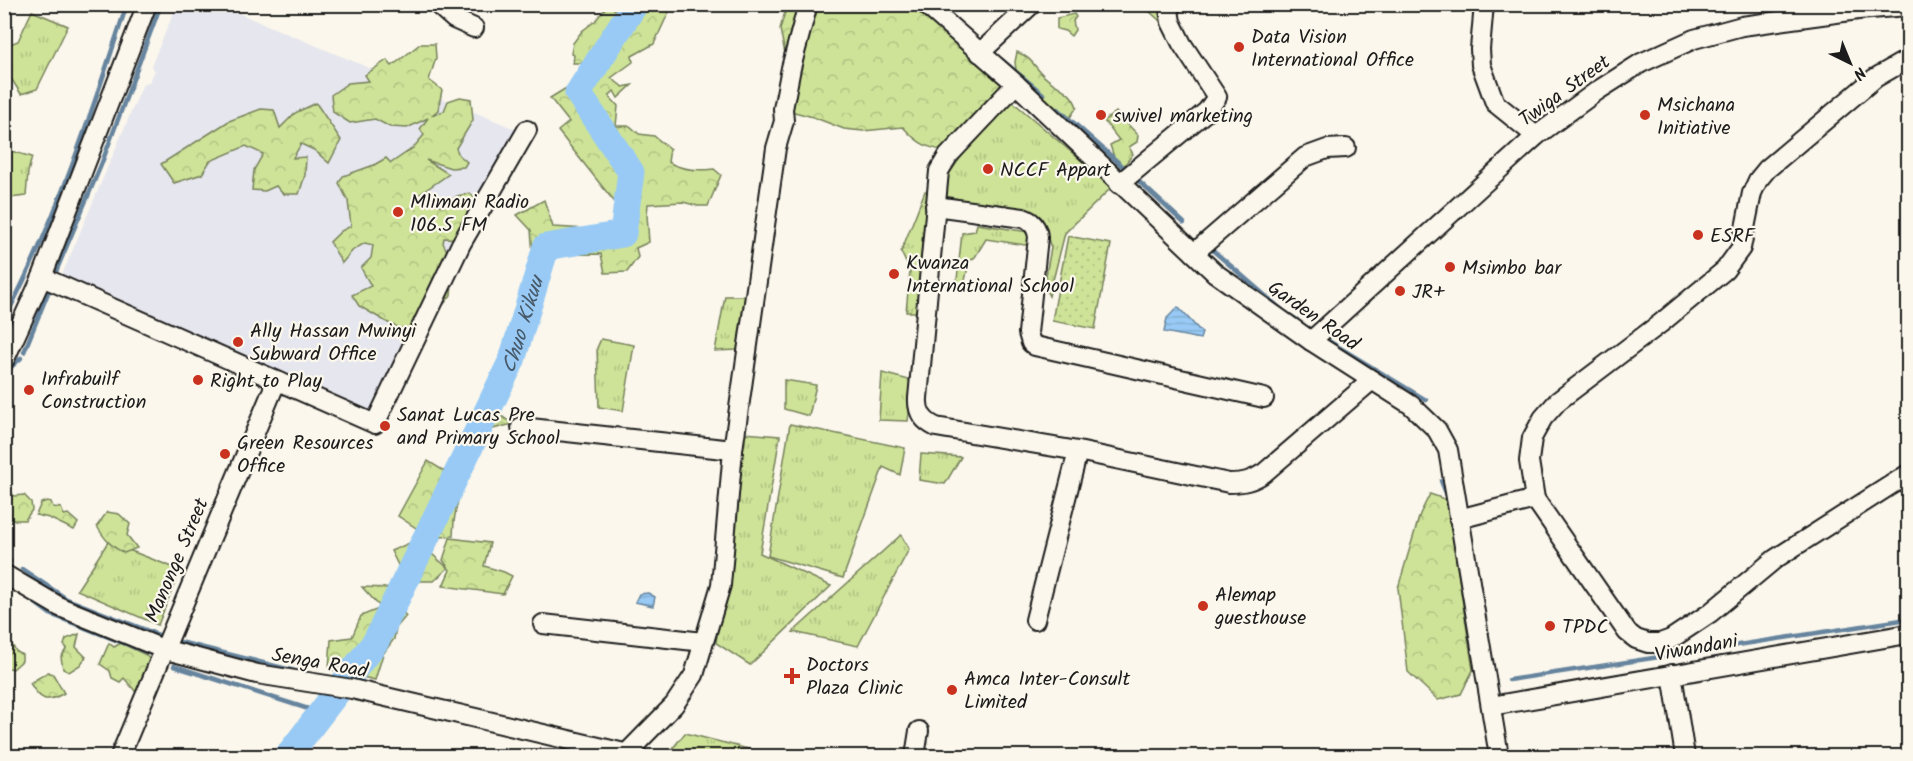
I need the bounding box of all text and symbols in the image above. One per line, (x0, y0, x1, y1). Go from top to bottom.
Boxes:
place label: Data Vision International Office (1251, 22, 1414, 77)
north arrow (1820, 33, 1880, 93)
marker: Data Vision International Office (1232, 40, 1246, 54)
street label: Twiga Street (1513, 47, 1618, 136)
text: N (1847, 60, 1871, 85)
place label: Msichana Initiative (1657, 90, 1735, 145)
place label: swivel marketing (1113, 101, 1253, 133)
marker: swivel marketing (1094, 108, 1108, 122)
marker: Msichana Initiative (1638, 108, 1652, 122)
place label: NCCF Appart (1000, 155, 1111, 187)
marker: NCCF Appart (981, 162, 995, 176)
place label: Mlimani Radio 106.5 FM (410, 187, 529, 242)
marker: Mlimani Radio 106.5 FM (391, 205, 405, 219)
place label: ESRF (1710, 221, 1756, 253)
marker: ESRF (1691, 228, 1705, 242)
place label: Kwanza International School (906, 248, 1074, 303)
place label: Msimbo bar (1462, 253, 1562, 285)
marker: Msimbo bar (1443, 260, 1457, 274)
marker: Kwanza International School (887, 267, 901, 281)
water label: Chuo Kikuu (493, 270, 555, 379)
street label: Garden Road (1260, 273, 1366, 361)
place label: JR+ (1412, 277, 1446, 309)
marker: JR+ (1393, 284, 1407, 298)
place label: Ally Hassan Mwinyi Subward Office (250, 316, 417, 371)
marker: Ally Hassan Mwinyi Subward Office (231, 335, 245, 349)
place label: Infrabuilf Construction (41, 364, 146, 419)
place label: Right to Play (210, 366, 322, 398)
marker: Right to Play (191, 373, 205, 387)
marker: Infrabuilf Construction (22, 383, 36, 397)
place label: Sanat Lucas Pre and Primary School (397, 400, 560, 455)
marker: Sanat Lucas Pre and Primary School (378, 419, 392, 433)
place label: Green Resources Office (237, 428, 374, 483)
marker: Green Resources Office (218, 447, 232, 461)
street label: Manonge Street (137, 493, 219, 628)
place label: Alemap guesthouse (1214, 580, 1306, 635)
marker: Alemap guesthouse (1196, 599, 1210, 613)
place label: TPDC (1562, 612, 1608, 644)
marker: TPDC (1543, 619, 1557, 633)
street label: Viwandani (1652, 626, 1742, 672)
street label: Senga Road (269, 640, 371, 688)
place label: Doctors Plaza Clinic (806, 650, 903, 705)
place label: Amca Inter-Consult Limited (964, 664, 1131, 719)
marker: Doctors Plaza Clinic (783, 667, 801, 685)
marker: Amca Inter-Consult Limited (945, 683, 959, 697)

